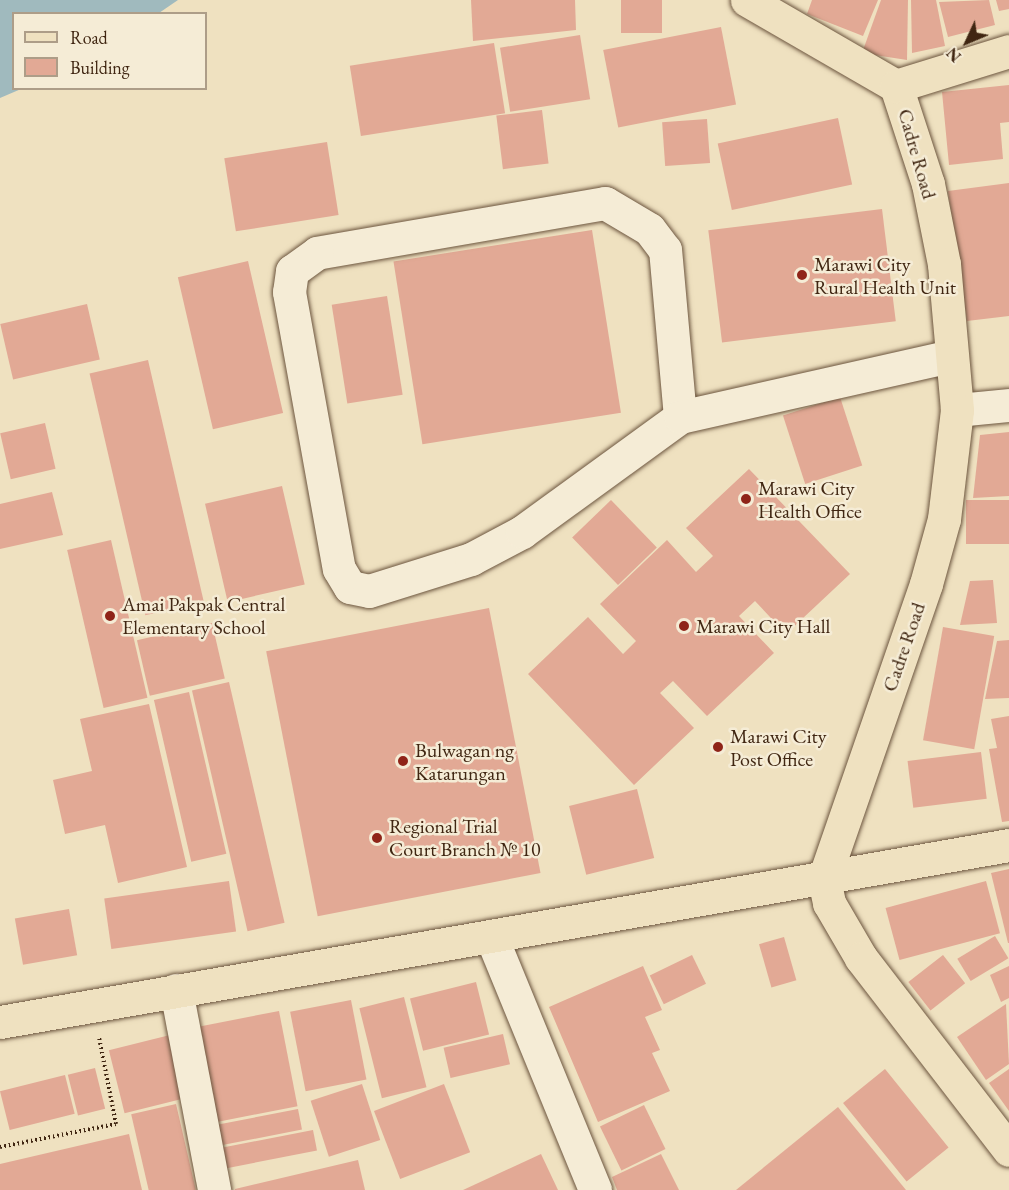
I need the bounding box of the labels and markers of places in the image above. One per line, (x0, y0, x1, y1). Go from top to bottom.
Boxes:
place label: Marawi City Rural Health Unit (814, 252, 956, 299)
marker: Marawi City Rural Health Unit (795, 268, 809, 282)
place label: Marawi City Health Office (758, 476, 862, 523)
marker: Marawi City Health Office (739, 492, 753, 506)
place label: Amai Pakpak Central Elementary School (122, 592, 285, 639)
marker: Amai Pakpak Central Elementary School (103, 609, 117, 623)
place label: Marawi City Hall (696, 614, 830, 638)
marker: Marawi City Hall (677, 619, 691, 633)
place label: Marawi City Post Office (730, 724, 827, 771)
place label: Bulwagan ng Katarungan (415, 738, 514, 785)
marker: Marawi City Post Office (711, 740, 725, 754)
marker: Bulwagan ng Katarungan (396, 754, 410, 768)
place label: Regional Trial Court Branch № 10 (389, 814, 541, 861)
marker: Regional Trial Court Branch № 10 (370, 831, 384, 845)

